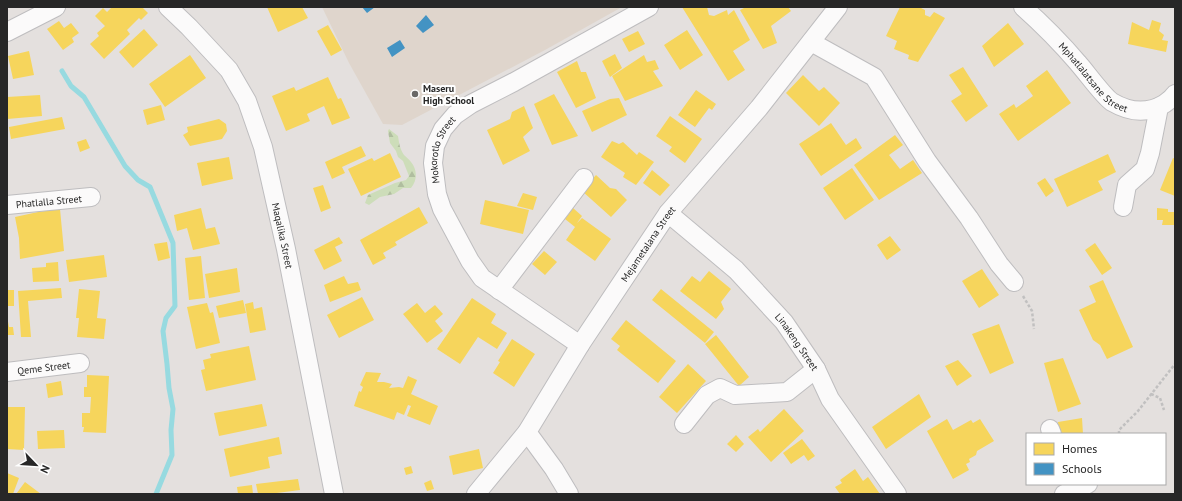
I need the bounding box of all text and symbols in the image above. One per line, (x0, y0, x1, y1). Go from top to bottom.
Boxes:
street label: Mphatlalatsane Street (1056, 40, 1130, 116)
place label: Maseru High School (423, 82, 474, 107)
marker: Maseru High School (410, 89, 420, 99)
street label: Mokorotlo Street (427, 113, 459, 184)
street label: Phatlalla Street (15, 192, 83, 211)
street label: Maqalika Street (269, 202, 296, 270)
street label: Mejametalana Street (618, 203, 679, 284)
street label: Linakeng Street (772, 311, 821, 374)
street label: Qeme Street (16, 358, 72, 378)
legend (1026, 433, 1166, 485)
text: Homes (1062, 441, 1097, 456)
north arrow (16, 445, 56, 485)
text: Schools (1062, 461, 1102, 476)
text: N (37, 463, 53, 475)

